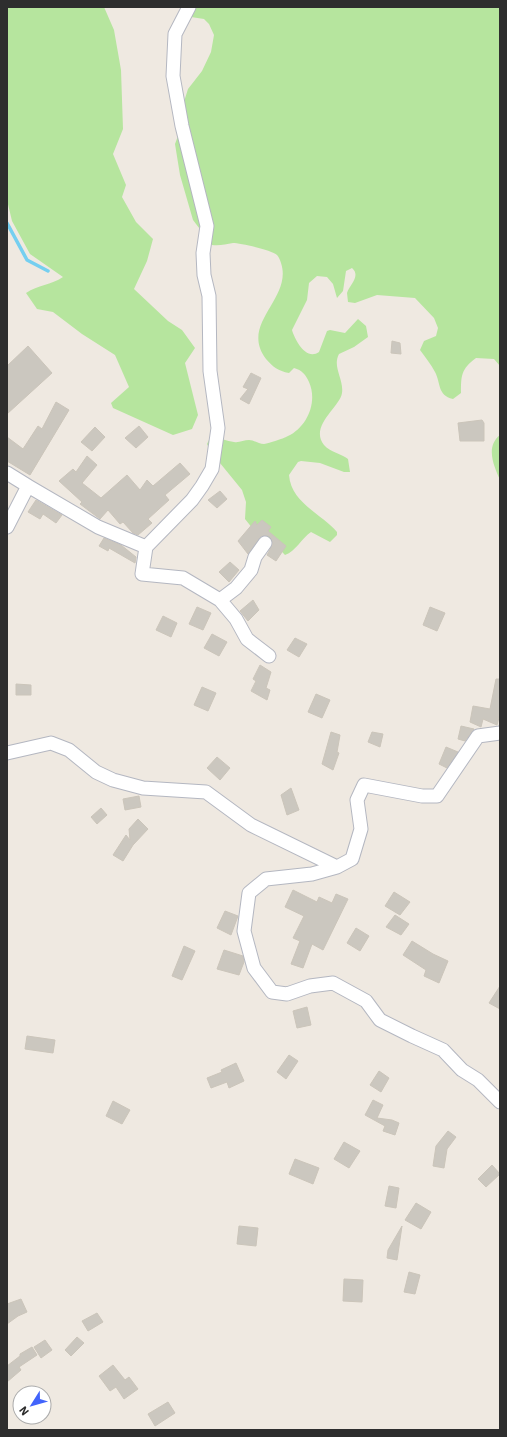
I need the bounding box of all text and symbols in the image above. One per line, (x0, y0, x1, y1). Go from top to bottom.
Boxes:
north arrow (12, 1385, 52, 1425)
text: N (16, 1404, 32, 1418)

